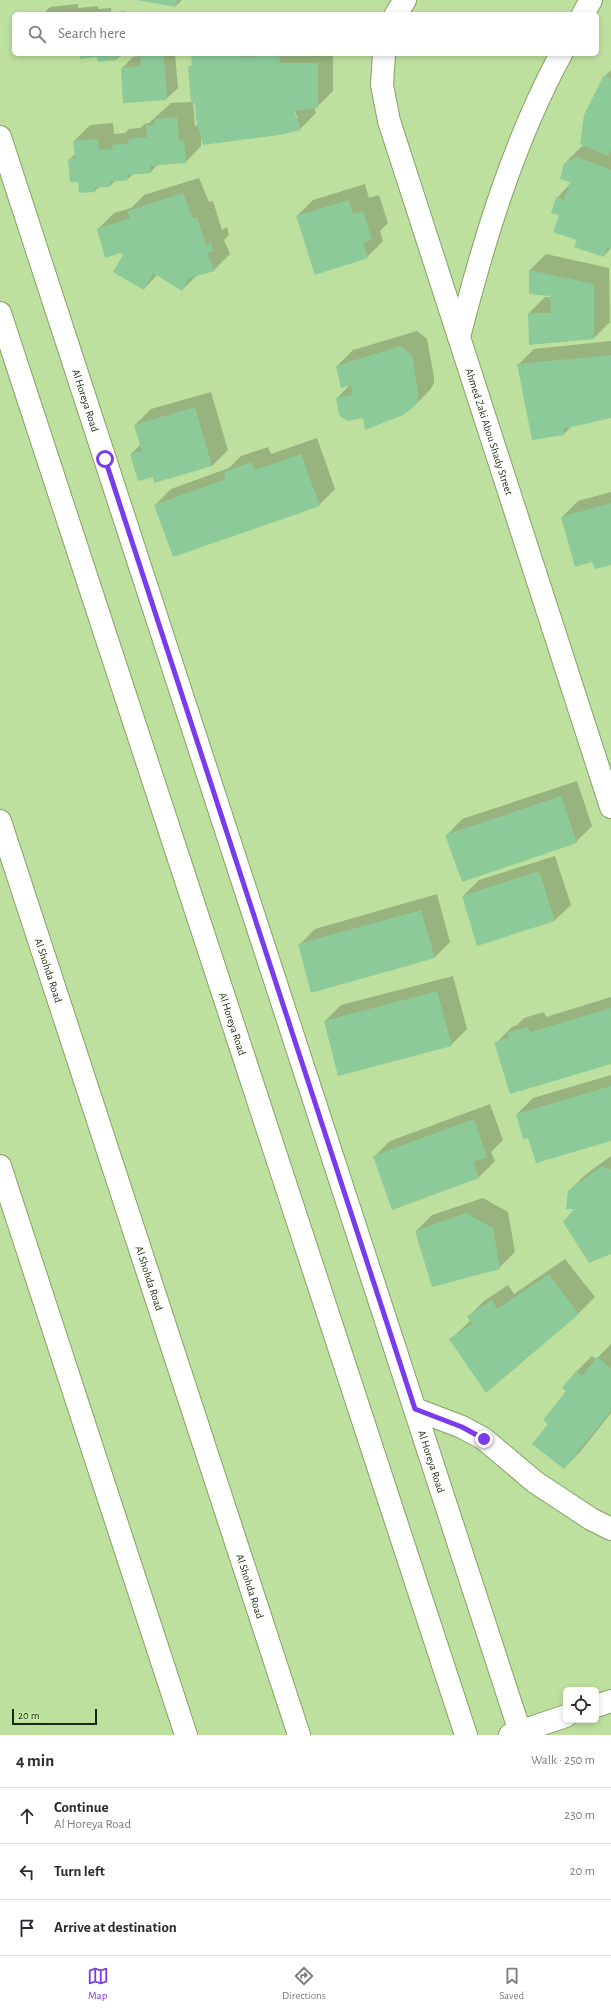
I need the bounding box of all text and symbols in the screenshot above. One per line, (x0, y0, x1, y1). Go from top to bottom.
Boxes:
search box (12, 12, 599, 56)
icon: search (26, 23, 48, 45)
text: Search here (58, 26, 126, 41)
street label: Ahmed Zaki Abou Shady Street (464, 367, 515, 497)
street label: Al Horeya Road (70, 368, 101, 433)
route start (96, 450, 114, 468)
street label: Al Shohda Road (33, 936, 65, 1004)
street label: Al Horeya Road (218, 991, 248, 1057)
street label: Al Shohda Road (134, 1244, 165, 1312)
street label: Al Horeya Road (416, 1429, 447, 1495)
route end (475, 1430, 493, 1448)
street label: Al Shohda Road (235, 1552, 266, 1620)
map controls (563, 1687, 599, 1723)
button: locate (563, 1687, 599, 1723)
scale bar (12, 1707, 97, 1726)
text: 20 m (18, 1710, 39, 1721)
text: 4 min (16, 1752, 54, 1769)
text: Walk · 250 m (531, 1754, 595, 1767)
text: Continue (54, 1800, 109, 1815)
icon: ahead (16, 1805, 38, 1827)
text: 230 m (564, 1809, 595, 1822)
text: Al Horeya Road (54, 1818, 131, 1831)
icon: left (16, 1861, 38, 1883)
text: Turn left (54, 1864, 105, 1879)
text: 20 m (570, 1865, 595, 1878)
icon: arrive (16, 1917, 38, 1939)
text: Arrive at destination (54, 1920, 177, 1935)
tab: Map (87, 1965, 109, 2002)
tab: Directions (282, 1965, 326, 2002)
tab: Saved (499, 1965, 524, 2002)

